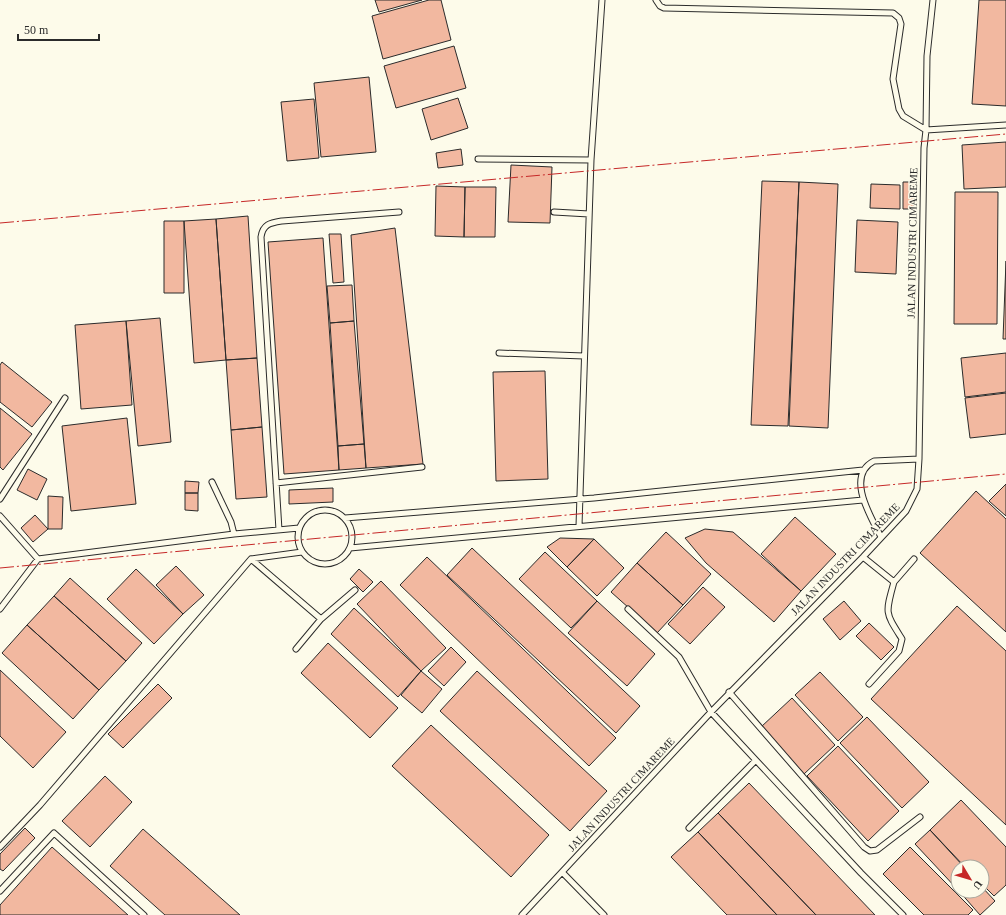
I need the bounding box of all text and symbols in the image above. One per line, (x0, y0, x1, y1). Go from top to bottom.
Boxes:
scale bar (18, 16, 99, 42)
text: 50 m (24, 23, 49, 37)
street label: JALAN INDUSTRI CIMAREME (905, 167, 919, 319)
street label: JALAN INDUSTRI CIMAREME (788, 500, 902, 617)
street label: JALAN INDUSTRI CIMAREME (565, 735, 677, 853)
north arrow (950, 859, 990, 899)
text: U (971, 878, 985, 892)

